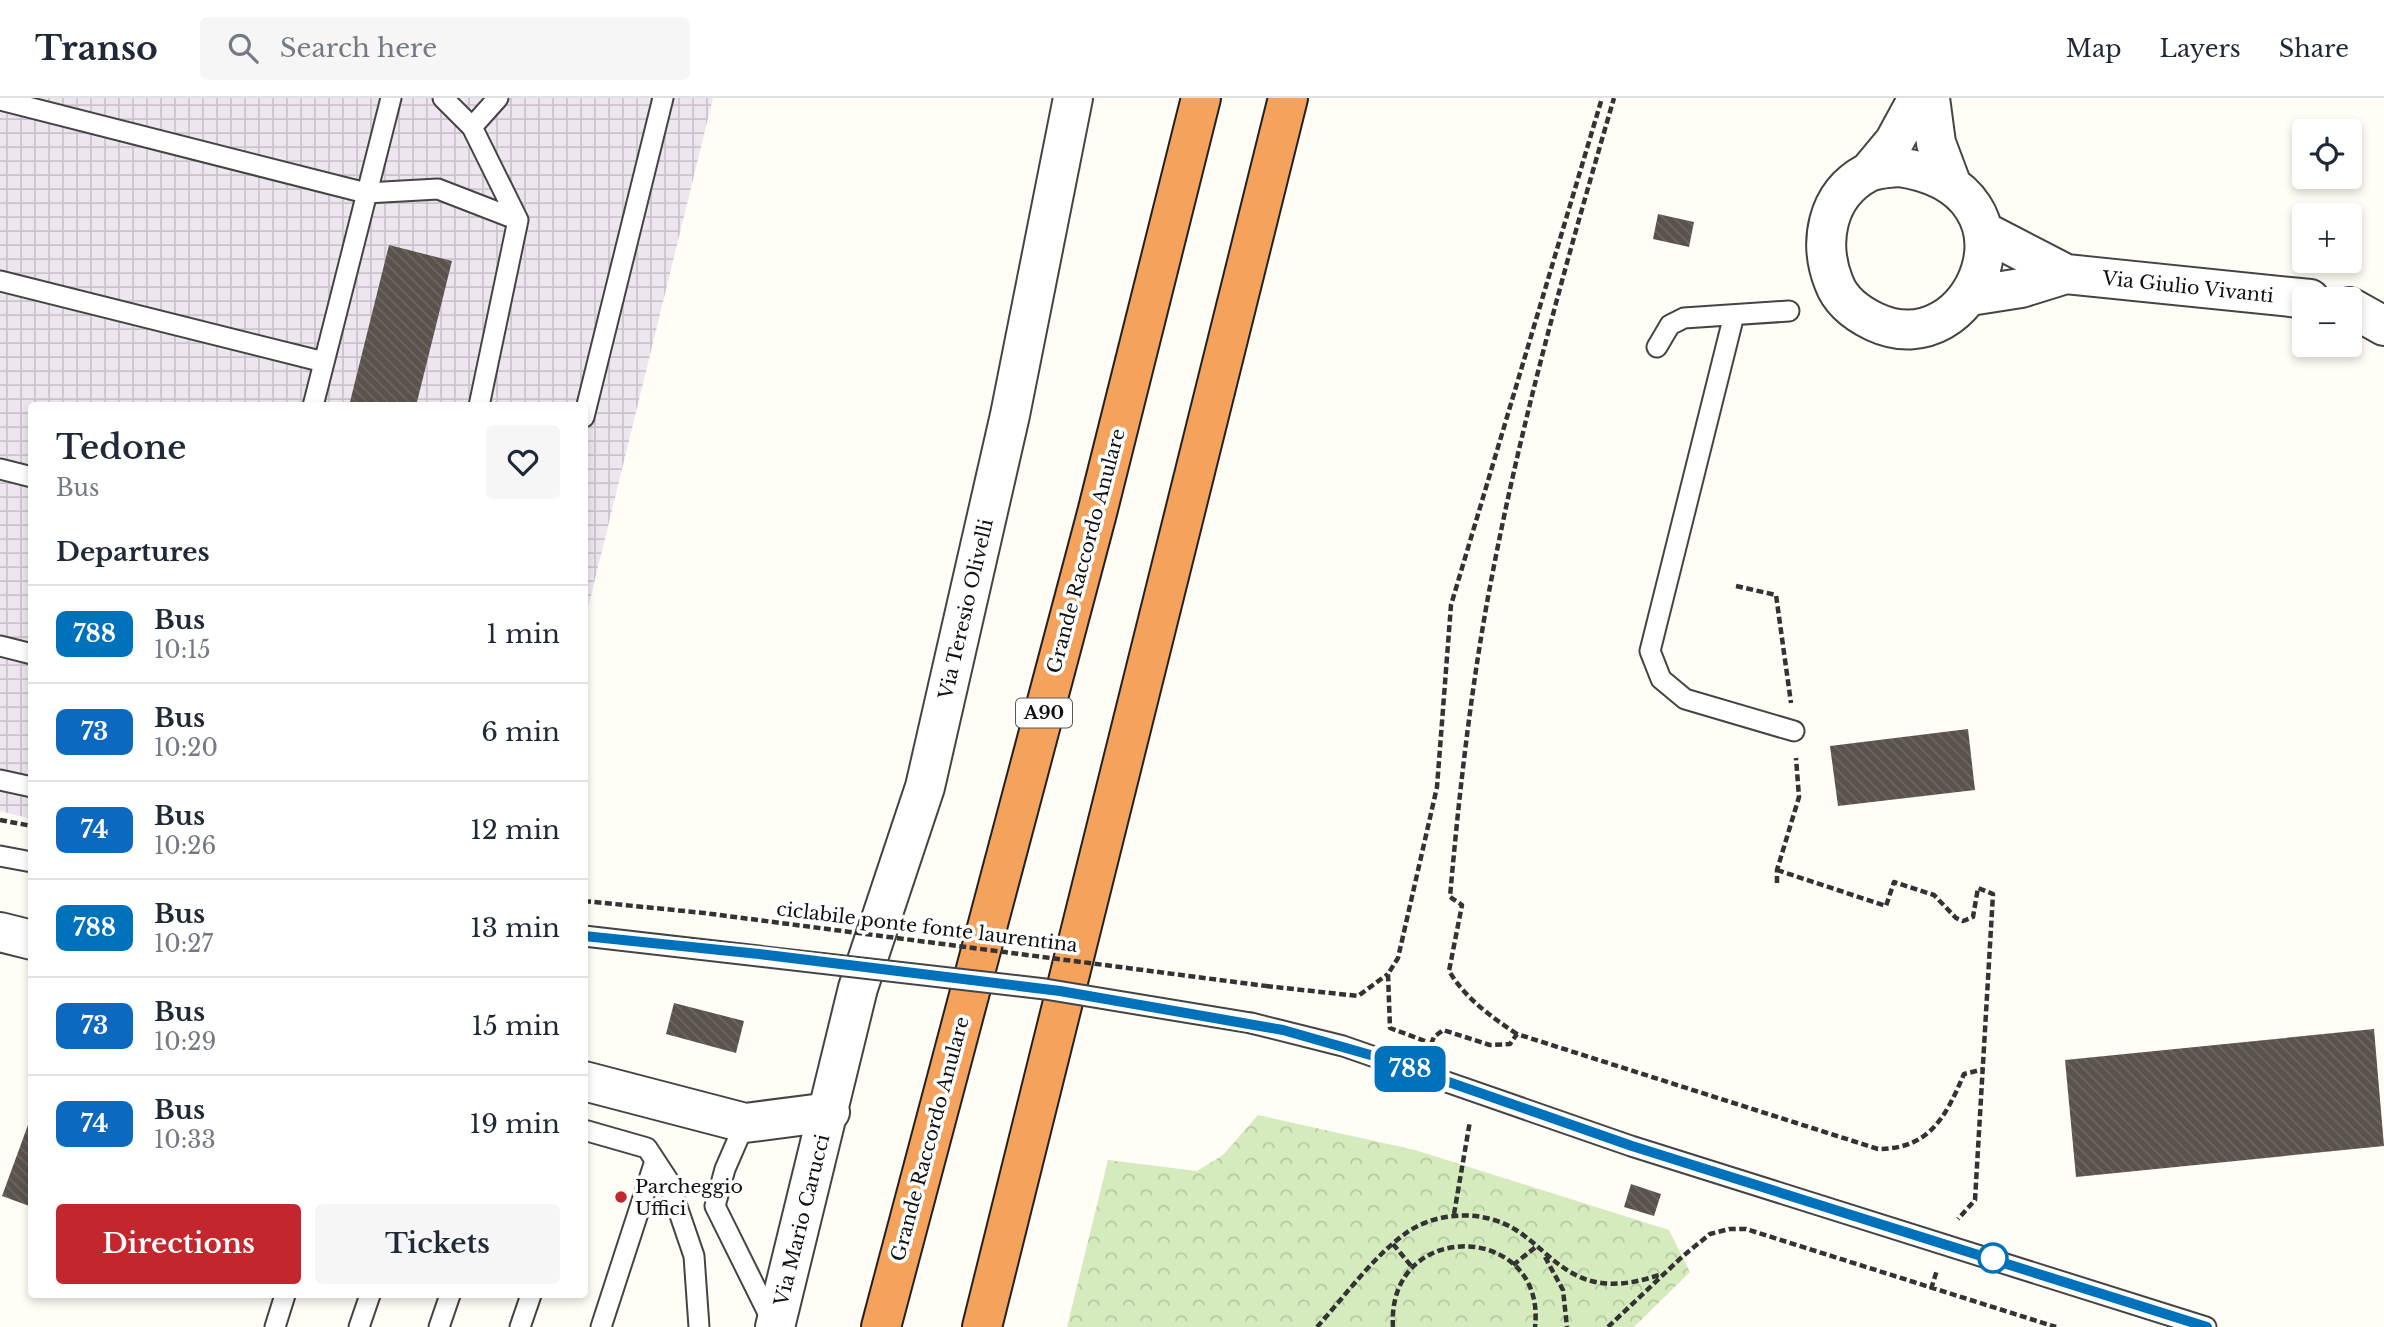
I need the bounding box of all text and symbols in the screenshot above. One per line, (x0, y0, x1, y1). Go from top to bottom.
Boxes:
search box (200, 17, 690, 80)
text: Transo (35, 28, 158, 69)
icon: search (224, 29, 262, 67)
text: Search here (280, 32, 437, 64)
text: Map (2066, 34, 2122, 63)
text: Layers (2160, 34, 2241, 63)
text: Share (2279, 34, 2349, 63)
map controls (2292, 119, 2362, 357)
button: locate (2292, 119, 2362, 189)
button: + (2292, 203, 2362, 273)
street label: Via Giulio Vivanti (2100, 266, 2275, 307)
button: − (2292, 287, 2362, 357)
button: heart (486, 425, 560, 499)
street label: Grande Raccordo Anulare (1042, 426, 1130, 676)
text: Tedone (56, 427, 186, 468)
text: Bus (56, 474, 99, 502)
street label: Via Teresio Olivelli (934, 516, 998, 702)
text: Departures (56, 536, 210, 568)
text: Bus (154, 604, 205, 636)
text: 1 min (486, 618, 560, 650)
text: 788 (73, 619, 116, 648)
text: 10:15 (154, 636, 211, 664)
road number: A90 (1016, 698, 1072, 728)
text: Bus (154, 702, 205, 734)
text: 6 min (481, 716, 560, 748)
text: 73 (81, 717, 108, 746)
text: 10:20 (154, 734, 218, 762)
text: Bus (154, 800, 205, 832)
text: 12 min (470, 814, 560, 846)
text: 74 (81, 815, 108, 844)
text: 10:26 (154, 832, 216, 860)
street label: ciclabile ponte fonte laurentina (775, 897, 1079, 957)
text: Bus (154, 898, 205, 930)
text: 13 min (470, 912, 560, 944)
text: 788 (73, 913, 116, 942)
text: 10:27 (154, 930, 213, 958)
text: Bus (154, 996, 205, 1028)
text: 15 min (471, 1010, 560, 1042)
text: 73 (81, 1011, 108, 1040)
street label: Grande Raccordo Anulare (886, 1014, 974, 1264)
text: 10:29 (154, 1028, 216, 1056)
line badge: 788 (1370, 1046, 1450, 1092)
text: 788 (1389, 1054, 1431, 1083)
text: Bus (154, 1094, 205, 1126)
text: 19 min (470, 1108, 560, 1140)
text: 74 (81, 1109, 108, 1138)
text: 10:33 (154, 1126, 216, 1154)
street label: Via Mario Carucci (769, 1131, 835, 1309)
place label: Parcheggio Uffici (635, 1175, 743, 1220)
marker: Parcheggio Uffici (613, 1189, 629, 1205)
button: Directions (56, 1204, 301, 1284)
button: Tickets (315, 1204, 560, 1284)
unlabelled marker (1978, 1243, 2008, 1273)

